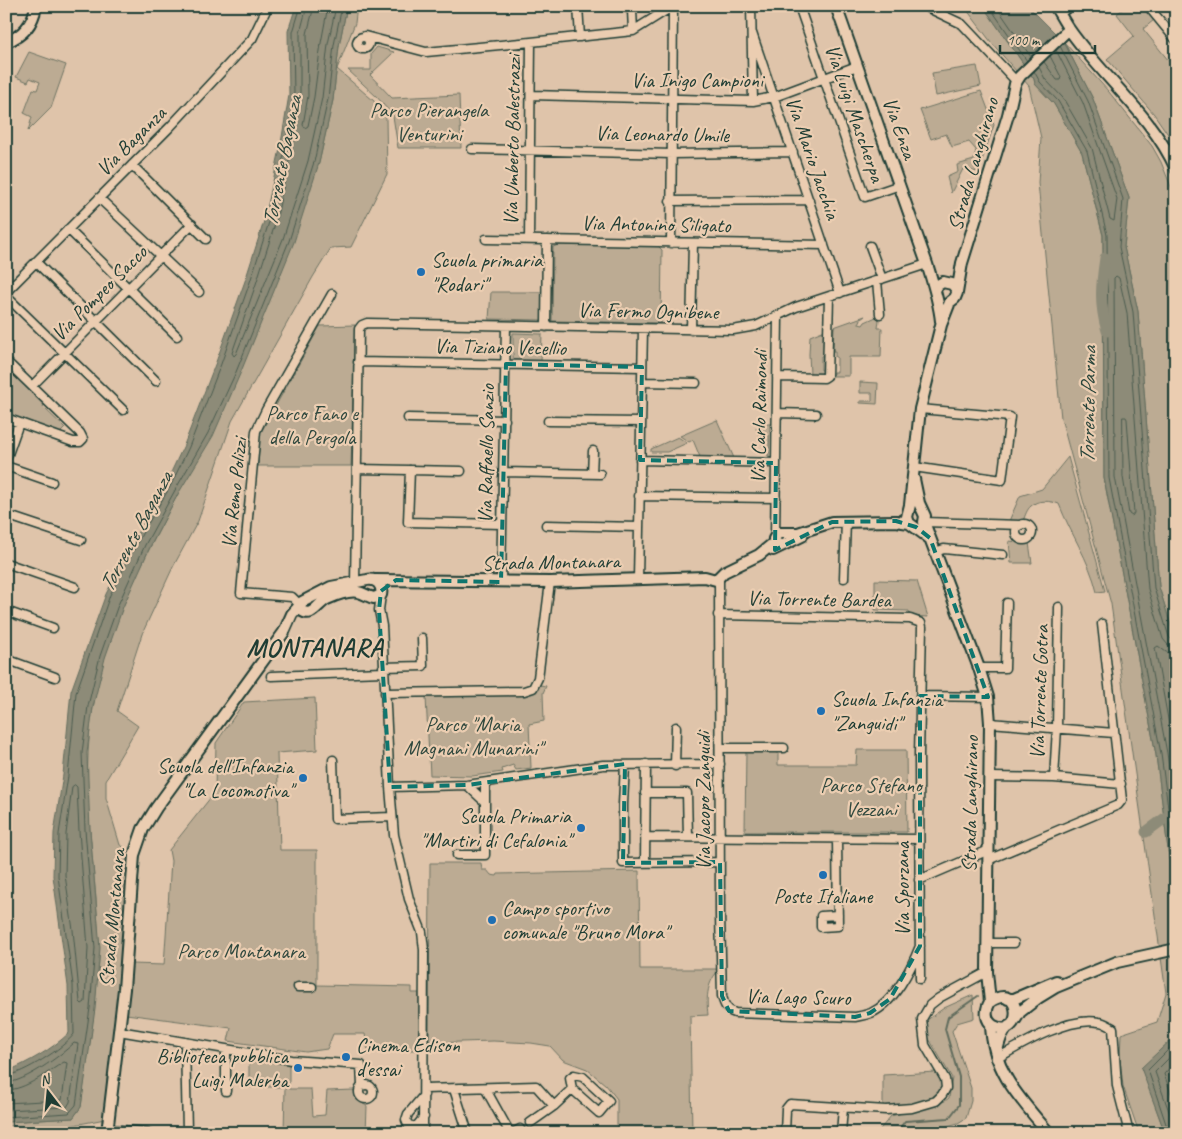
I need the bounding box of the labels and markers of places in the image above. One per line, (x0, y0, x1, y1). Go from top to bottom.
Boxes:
place label: Scuola primaria "Rodari" (431, 247, 544, 297)
marker: Scuola primaria "Rodari" (415, 266, 427, 278)
place label: Scuola Infanzia "Zanguidi" (831, 686, 945, 736)
marker: Scuola Infanzia "Zanguidi" (815, 705, 827, 717)
place label: Scuola dell'Infanzia "La Locomotiva" (157, 753, 297, 803)
marker: Scuola dell'Infanzia "La Locomotiva" (297, 772, 309, 784)
place label: Scuola Primaria "Martiri di Cefalonia" (420, 803, 575, 853)
marker: Scuola Primaria "Martiri di Cefalonia" (575, 822, 587, 834)
marker: Poste Italiane (817, 869, 829, 881)
place label: Poste Italiane (774, 883, 874, 909)
place label: Campo sportivo comunale "Bruno Mora" (502, 895, 672, 945)
marker: Campo sportivo comunale "Bruno Mora" (486, 914, 498, 926)
place label: Cinema Edison d'essai (356, 1032, 461, 1082)
place label: Biblioteca pubblica Luigi Malerba (156, 1043, 290, 1093)
marker: Cinema Edison d'essai (340, 1051, 352, 1063)
marker: Biblioteca pubblica Luigi Malerba (292, 1062, 304, 1074)

